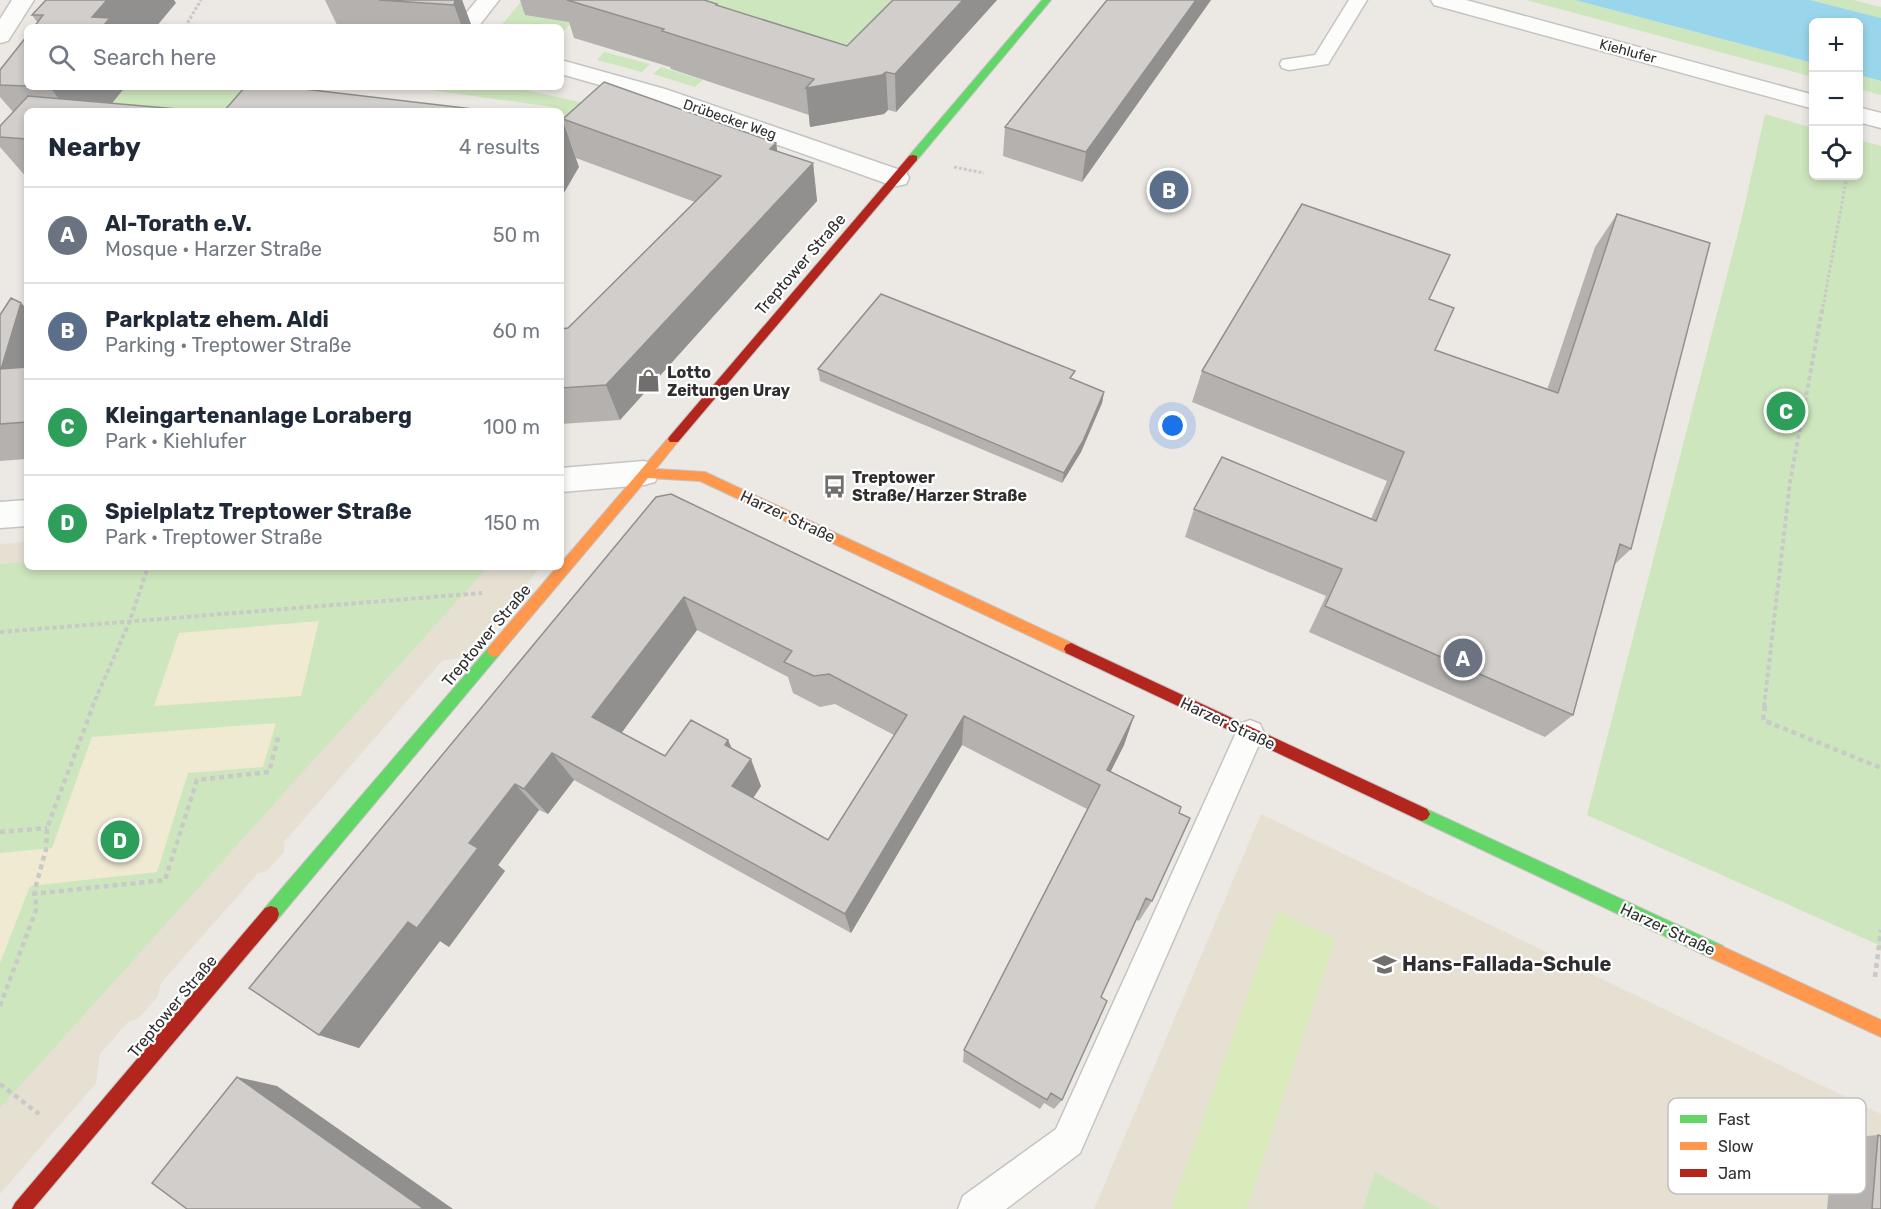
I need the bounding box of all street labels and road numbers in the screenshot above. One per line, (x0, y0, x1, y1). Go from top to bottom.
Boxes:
street label: Kiehlufer (1597, 36, 1659, 67)
street label: Drübecker Weg (681, 96, 779, 143)
street label: Treptower Straße (751, 210, 850, 319)
street label: Harzer Straße (737, 486, 838, 547)
street label: Treptower Straße (438, 580, 535, 690)
street label: Harzer Straße (1177, 693, 1278, 754)
street label: Harzer Straße (1617, 899, 1718, 960)
street label: Treptower Straße (124, 951, 221, 1061)

